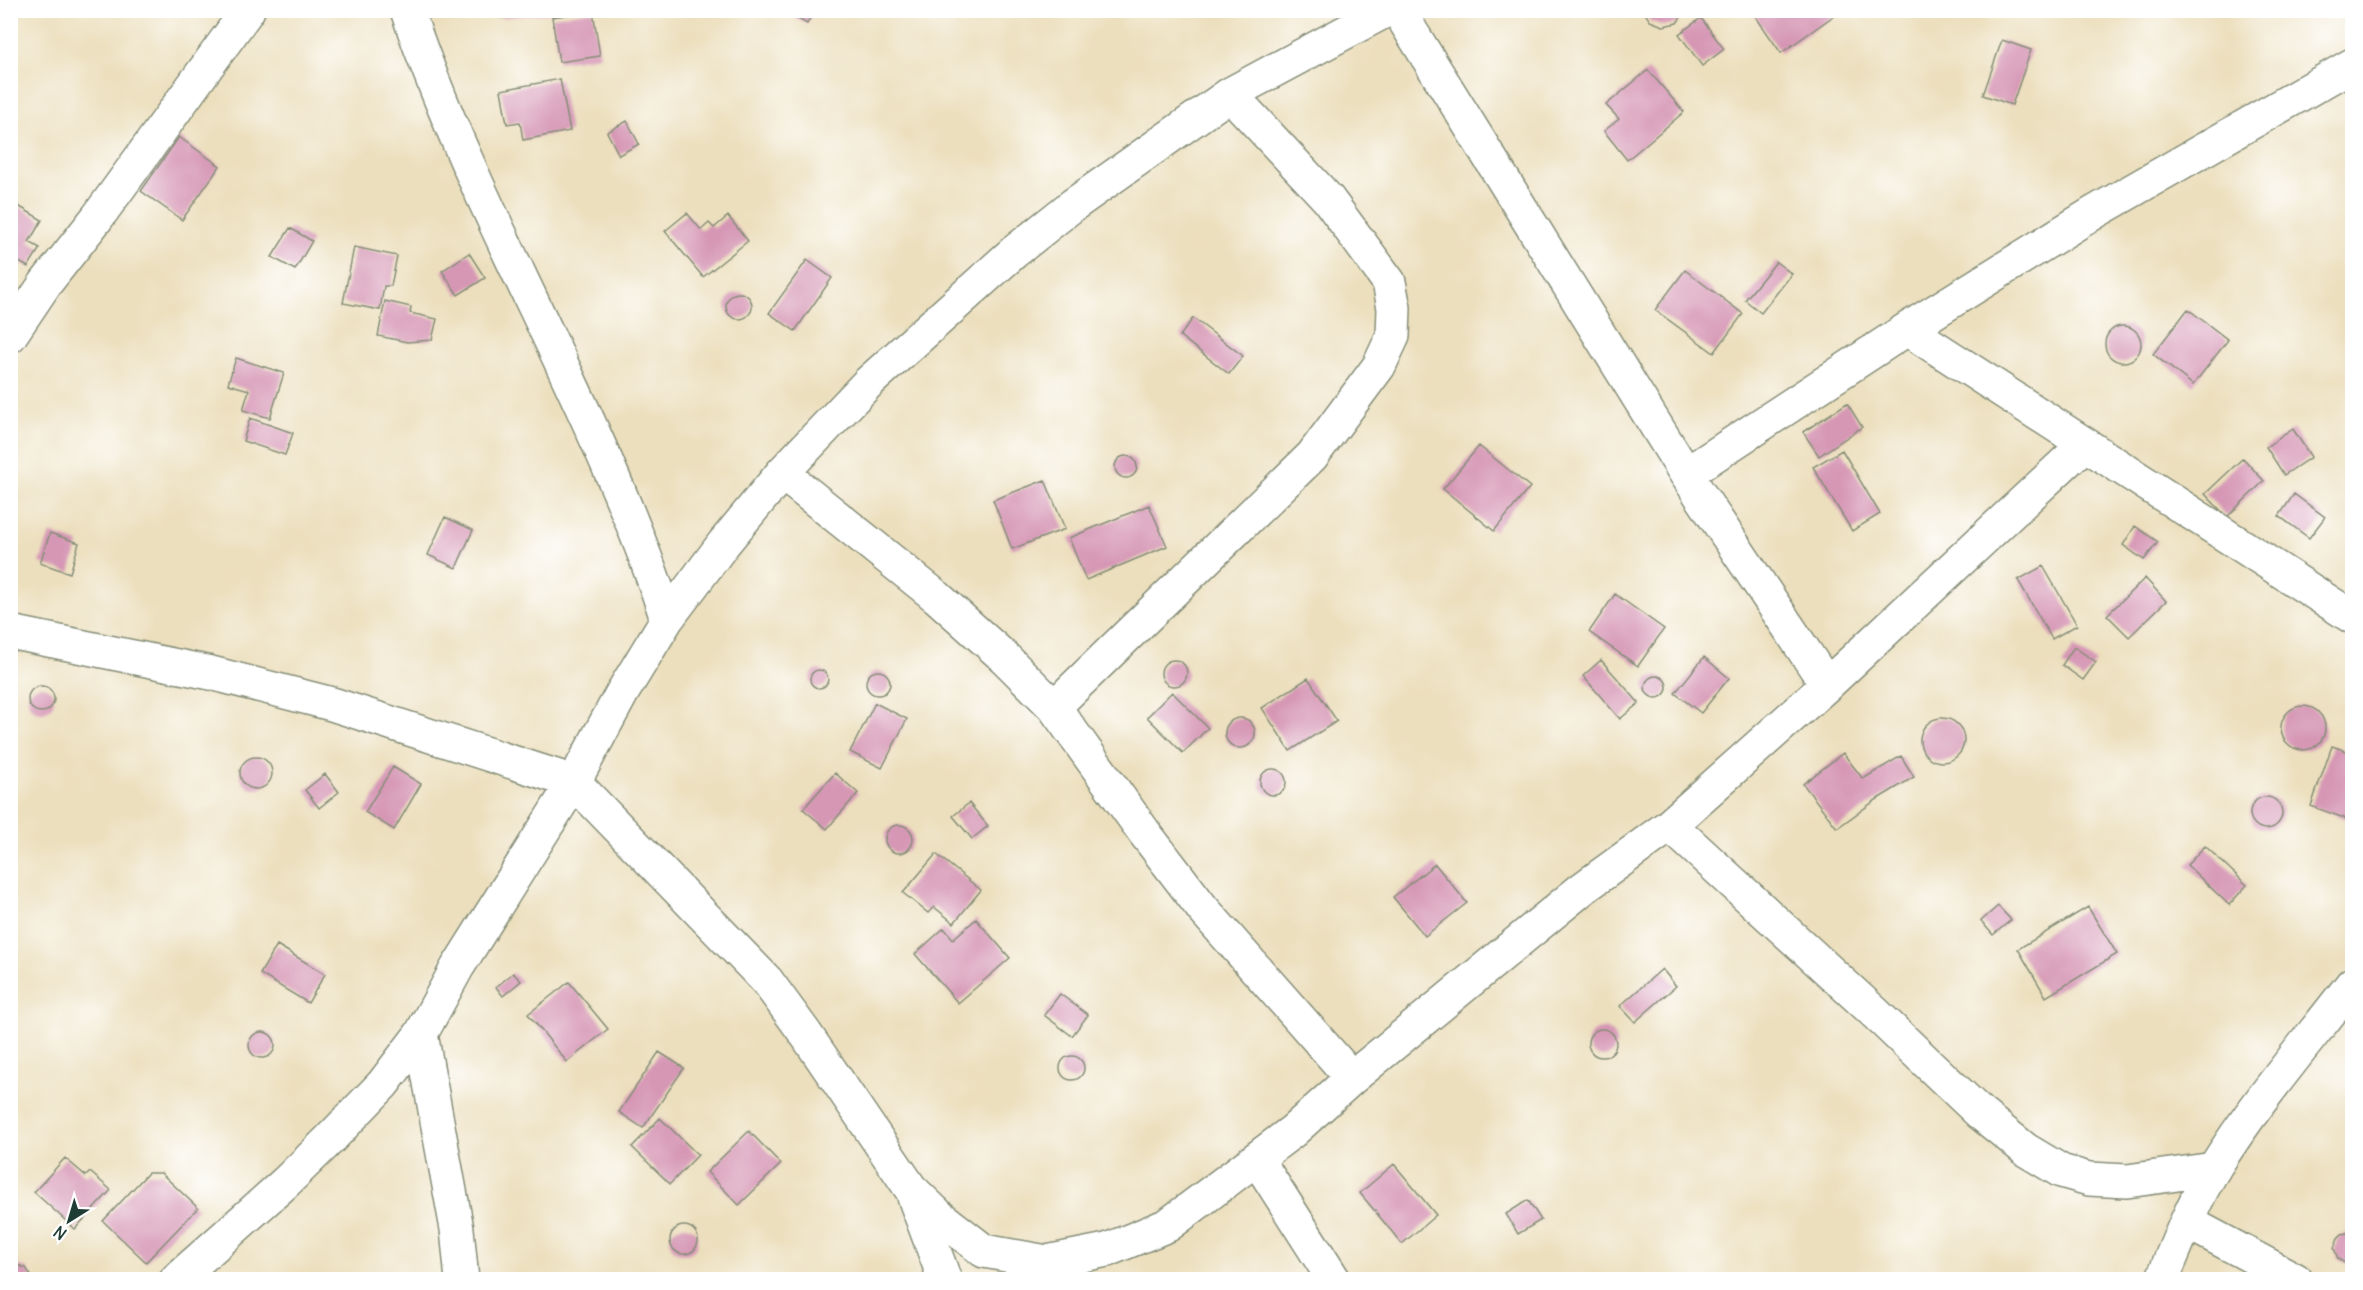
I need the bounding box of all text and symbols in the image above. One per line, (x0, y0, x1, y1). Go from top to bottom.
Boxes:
north arrow (39, 1191, 99, 1251)
text: N (50, 1222, 70, 1244)

